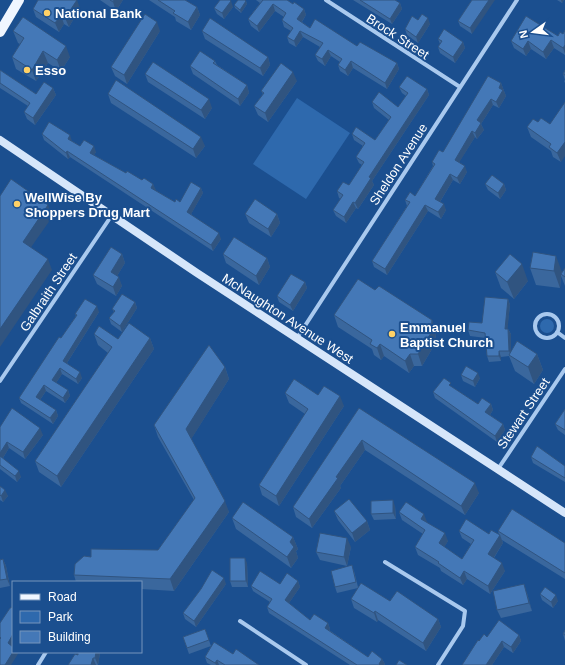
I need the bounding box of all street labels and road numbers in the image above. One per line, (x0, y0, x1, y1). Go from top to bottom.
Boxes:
street label: Brock Street (364, 11, 432, 62)
street label: Sheldon Avenue (366, 121, 430, 208)
street label: Galbraith Street (17, 250, 80, 334)
street label: McNaughton Avenue West (219, 270, 356, 367)
street label: Stewart Street (494, 375, 553, 452)

